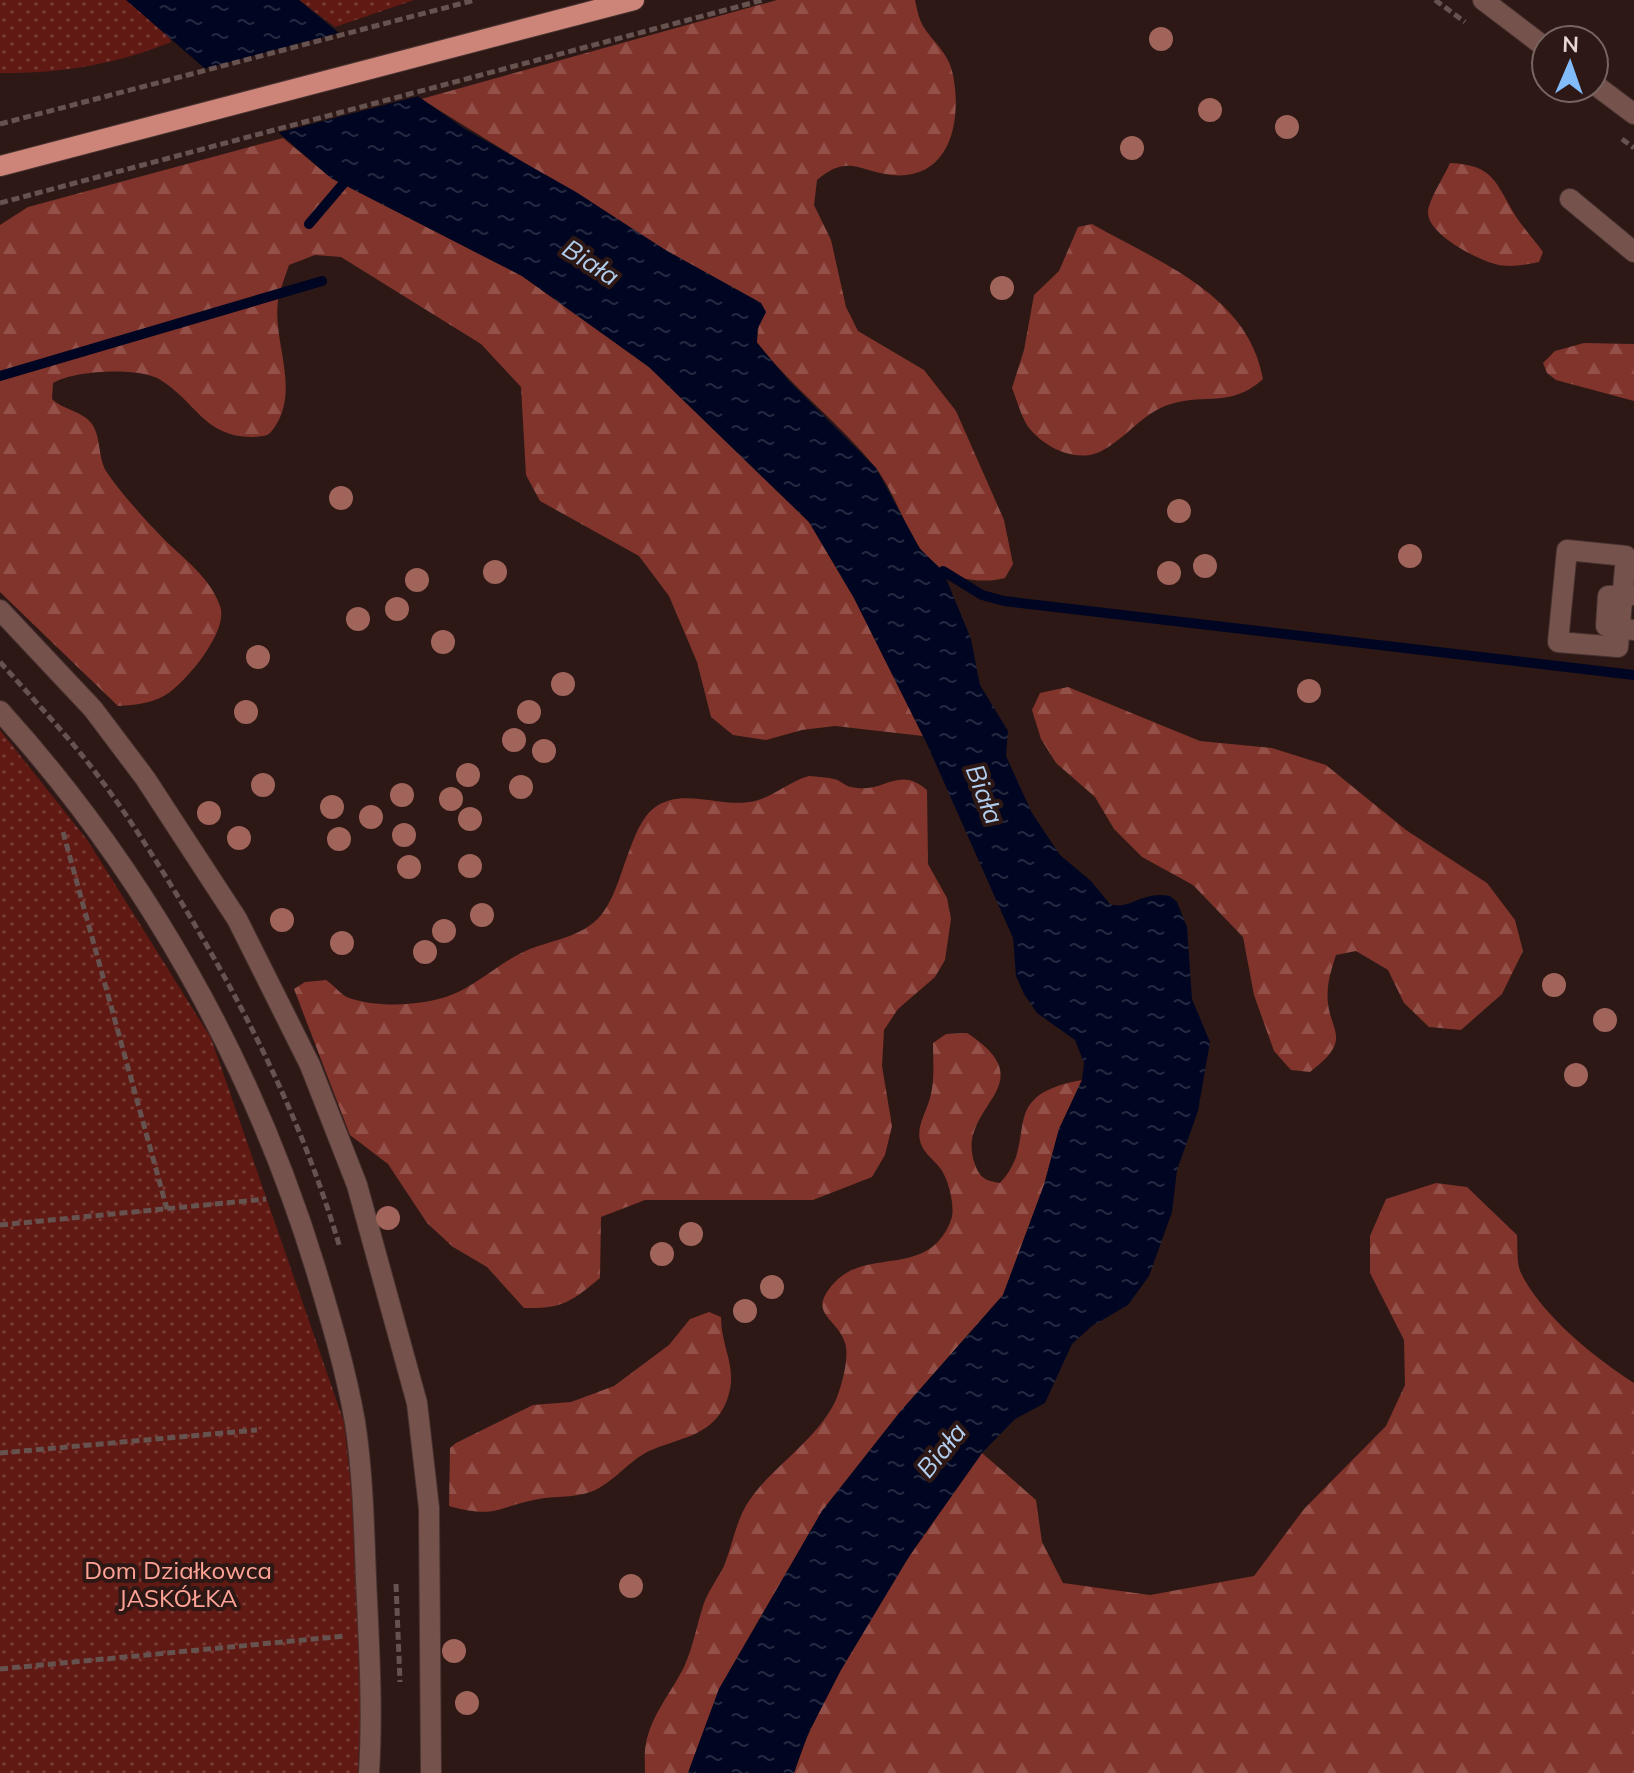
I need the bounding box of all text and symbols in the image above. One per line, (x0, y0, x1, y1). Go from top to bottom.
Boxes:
north arrow (1530, 24, 1610, 104)
text: N (1562, 30, 1579, 58)
water label: Biała (556, 231, 626, 293)
water label: Biała (959, 759, 1011, 829)
water label: Biała (909, 1416, 973, 1484)
park label: Dom Działkowca JASKÓŁKA (84, 1555, 272, 1613)

